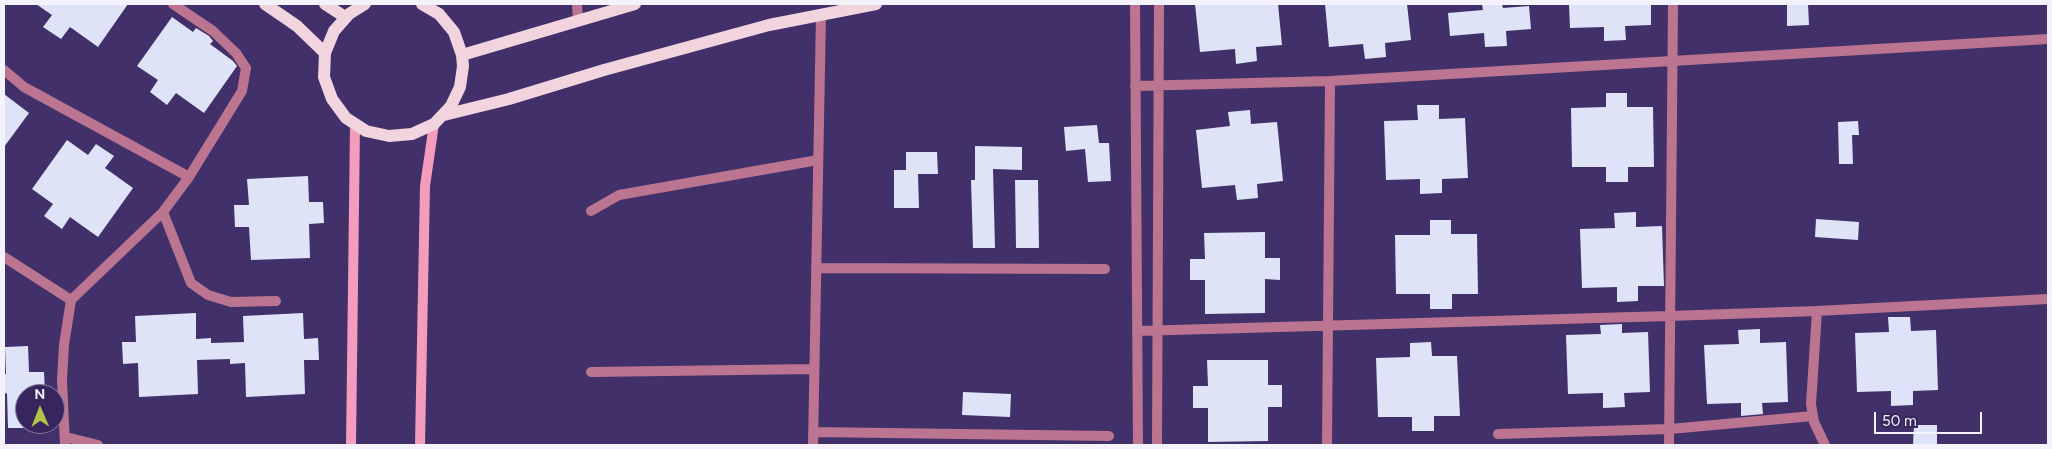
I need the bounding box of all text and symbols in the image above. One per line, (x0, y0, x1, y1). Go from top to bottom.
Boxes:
north arrow (15, 384, 65, 434)
text: N (34, 386, 45, 403)
scale bar (1877, 402, 1984, 434)
text: 50 m (1882, 412, 1917, 430)

